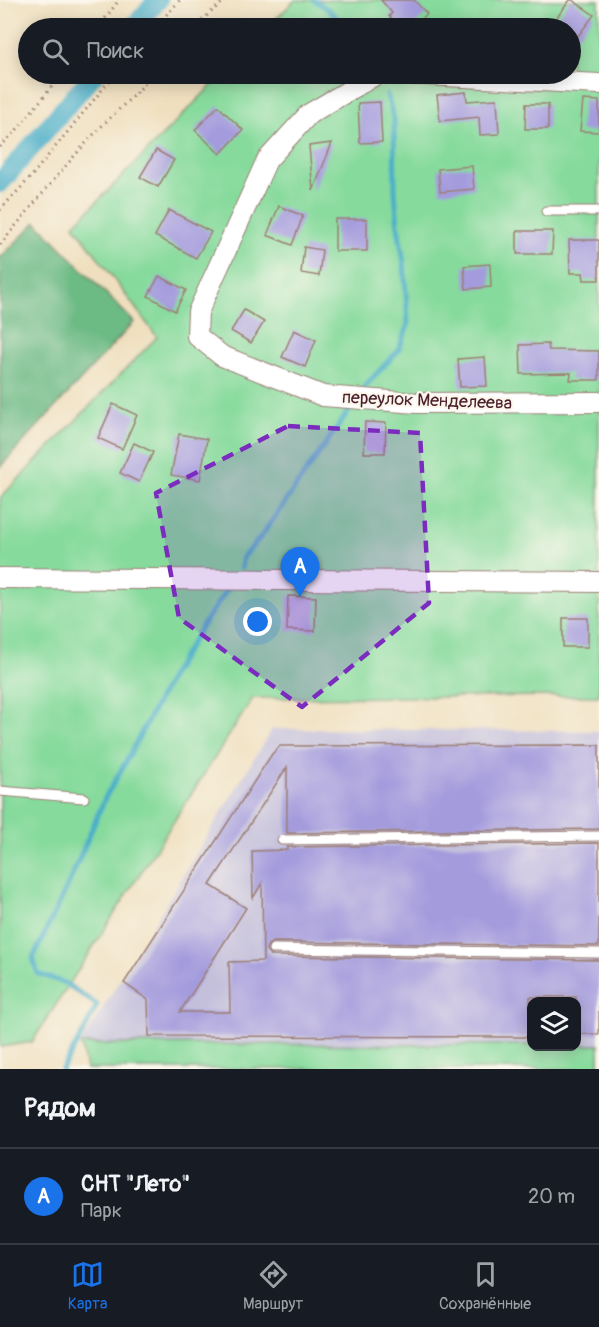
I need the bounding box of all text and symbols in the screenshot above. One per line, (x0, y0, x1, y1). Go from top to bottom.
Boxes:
search box (18, 18, 581, 84)
icon: search (39, 35, 72, 68)
text: Поиск (87, 37, 144, 65)
street label: переулок Менделеева (341, 386, 513, 415)
pin: A (280, 548, 320, 597)
your location (243, 607, 272, 636)
map controls (527, 997, 581, 1051)
button: layers (527, 997, 581, 1051)
text: Рядом (24, 1092, 96, 1124)
text: СНТ "Лето" (81, 1170, 190, 1198)
text: A (37, 1184, 50, 1209)
text: 20 m (528, 1184, 575, 1209)
text: Парк (81, 1198, 122, 1223)
tab: Карта (68, 1258, 107, 1314)
tab: Маршрут (243, 1258, 303, 1314)
tab: Сохранённые (439, 1258, 531, 1314)

